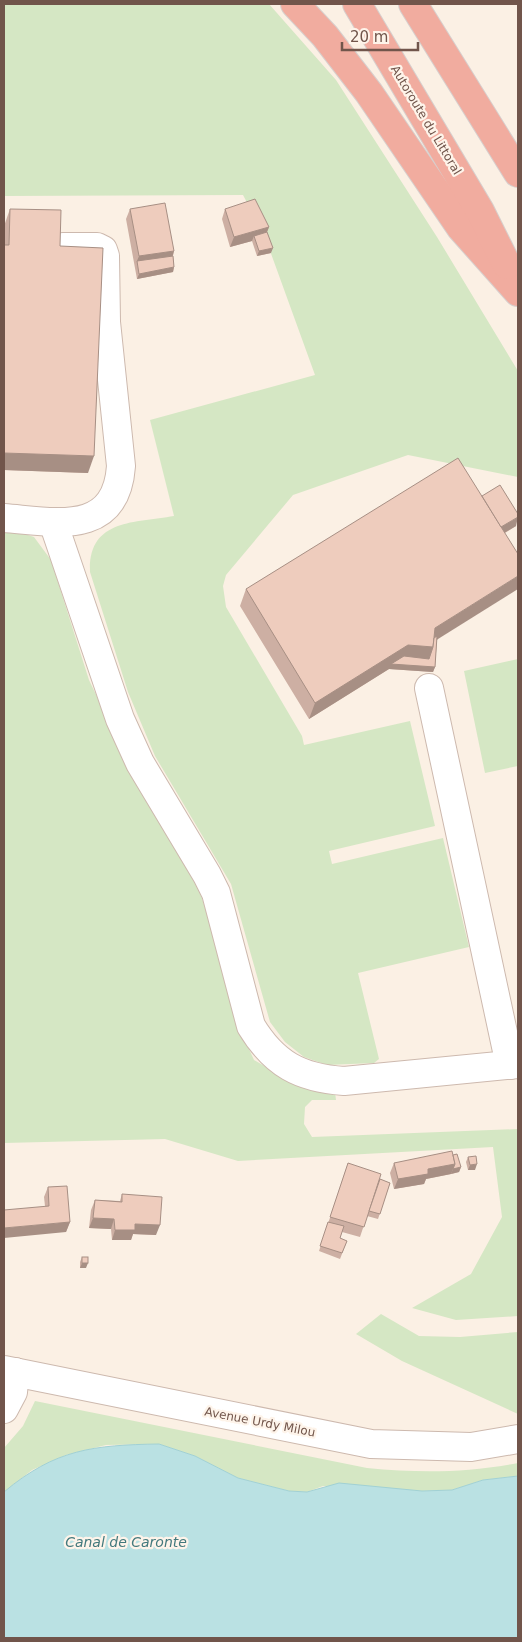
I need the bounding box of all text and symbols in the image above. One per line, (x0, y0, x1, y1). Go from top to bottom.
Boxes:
scale bar (342, 20, 418, 52)
text: 20 m (350, 28, 388, 46)
street label: Autoroute du Littoral (388, 63, 464, 177)
street label: Avenue Urdy Milou (203, 1404, 317, 1440)
water label: Canal de Caronte (65, 1534, 187, 1550)

